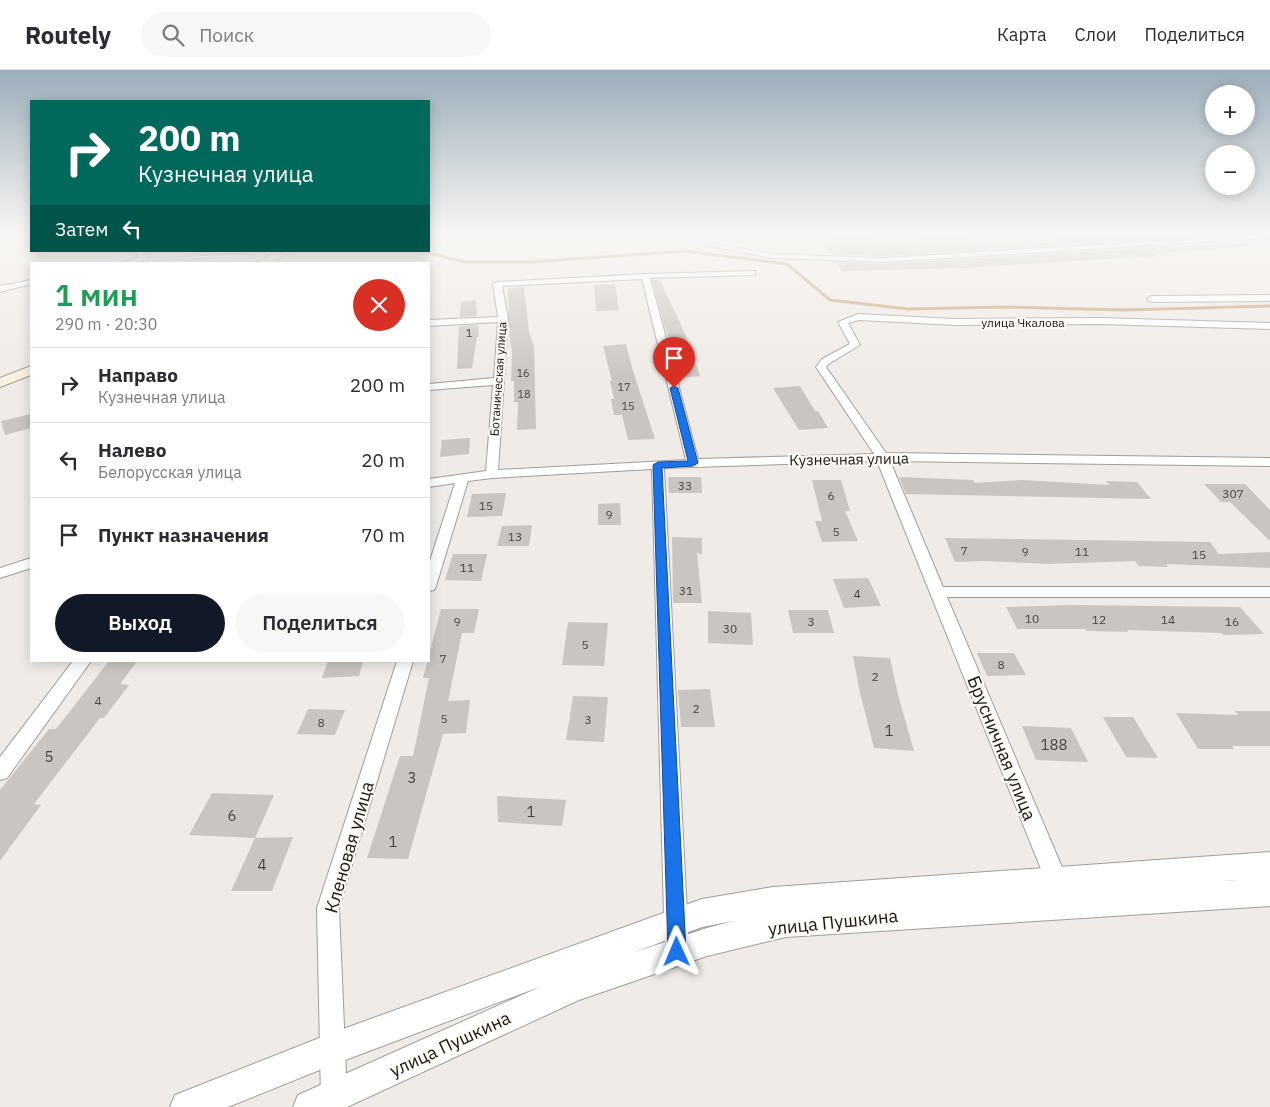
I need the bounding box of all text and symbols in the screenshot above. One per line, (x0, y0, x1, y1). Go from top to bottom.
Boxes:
search box (141, 12, 491, 57)
text: Routely (25, 19, 111, 51)
icon: search (159, 21, 187, 49)
text: Поиск (199, 23, 254, 47)
text: Карта (997, 23, 1047, 46)
text: Слои (1075, 23, 1117, 46)
text: Поделиться (1145, 23, 1245, 46)
map controls (1205, 85, 1255, 195)
button: + (1205, 85, 1255, 135)
text: 200 m (138, 115, 241, 161)
icon: right (55, 120, 120, 185)
button: − (1205, 145, 1255, 195)
text: Кузнечная улица (138, 159, 313, 188)
icon: left (118, 215, 146, 243)
text: Затем (55, 217, 108, 241)
text: 1 мин (55, 275, 138, 314)
button: close (353, 279, 405, 331)
text: 290 m · 20:30 (55, 314, 157, 334)
street label: улица Чкалова (981, 315, 1065, 330)
street label: Ботаническая улица (487, 321, 510, 437)
house number: 1 (466, 326, 473, 340)
pin (653, 337, 695, 388)
icon: arrive (660, 344, 688, 372)
text: Направо (98, 363, 178, 387)
house number: 16 (516, 366, 530, 380)
icon: right (55, 371, 83, 399)
text: 200 m (350, 373, 405, 397)
house number: 17 (617, 380, 631, 394)
text: Кузнечная улица (98, 387, 226, 407)
house number: 18 (517, 387, 531, 401)
house number: 15 (621, 399, 635, 413)
text: Налево (98, 438, 167, 462)
icon: left (55, 446, 83, 474)
text: 20 m (361, 448, 405, 472)
street label: Кузнечная улица (789, 448, 909, 470)
text: Белорусская улица (98, 462, 242, 482)
house number: 33 (678, 478, 692, 493)
house number: 307 (1222, 486, 1244, 501)
house number: 6 (827, 488, 835, 503)
house number: 15 (479, 498, 493, 513)
house number: 9 (605, 507, 613, 522)
icon: arrive (55, 521, 83, 549)
text: Пункт назначения (98, 523, 269, 547)
text: 70 m (361, 523, 405, 547)
house number: 5 (832, 524, 840, 539)
house number: 13 (508, 529, 522, 544)
house number: 7 (960, 543, 968, 558)
house number: 9 (1021, 544, 1029, 559)
house number: 11 (1075, 544, 1089, 559)
house number: 15 (1192, 547, 1206, 562)
house number: 11 (460, 560, 474, 575)
house number: 31 (679, 583, 693, 598)
house number: 4 (853, 586, 861, 601)
button: Выход (55, 594, 225, 652)
button: Поделиться (235, 594, 405, 652)
house number: 10 (1025, 611, 1039, 626)
house number: 12 (1092, 612, 1106, 627)
house number: 14 (1161, 612, 1175, 627)
house number: 9 (453, 614, 461, 629)
house number: 3 (807, 614, 815, 629)
house number: 16 (1225, 614, 1239, 629)
house number: 30 (723, 621, 737, 636)
house number: 5 (581, 637, 589, 652)
house number: 7 (439, 651, 447, 666)
house number: 8 (997, 657, 1005, 672)
house number: 2 (871, 669, 879, 684)
street label: Брусничная улица (962, 672, 1042, 824)
house number: 4 (94, 693, 102, 708)
house number: 2 (692, 701, 700, 716)
house number: 5 (440, 711, 448, 726)
house number: 3 (584, 712, 592, 727)
house number: 8 (317, 715, 325, 730)
house number: 1 (884, 721, 894, 740)
house number: 188 (1040, 735, 1068, 754)
house number: 5 (44, 747, 54, 766)
house number: 3 (407, 768, 417, 787)
street label: Кленовая улица (319, 778, 379, 916)
house number: 1 (526, 802, 536, 821)
house number: 6 (227, 806, 237, 825)
house number: 1 (388, 832, 398, 851)
house number: 4 (257, 855, 267, 874)
street label: улица Пушкина (767, 904, 900, 940)
position arrow (650, 925, 702, 977)
street label: улица Пушкина (386, 1006, 514, 1082)

